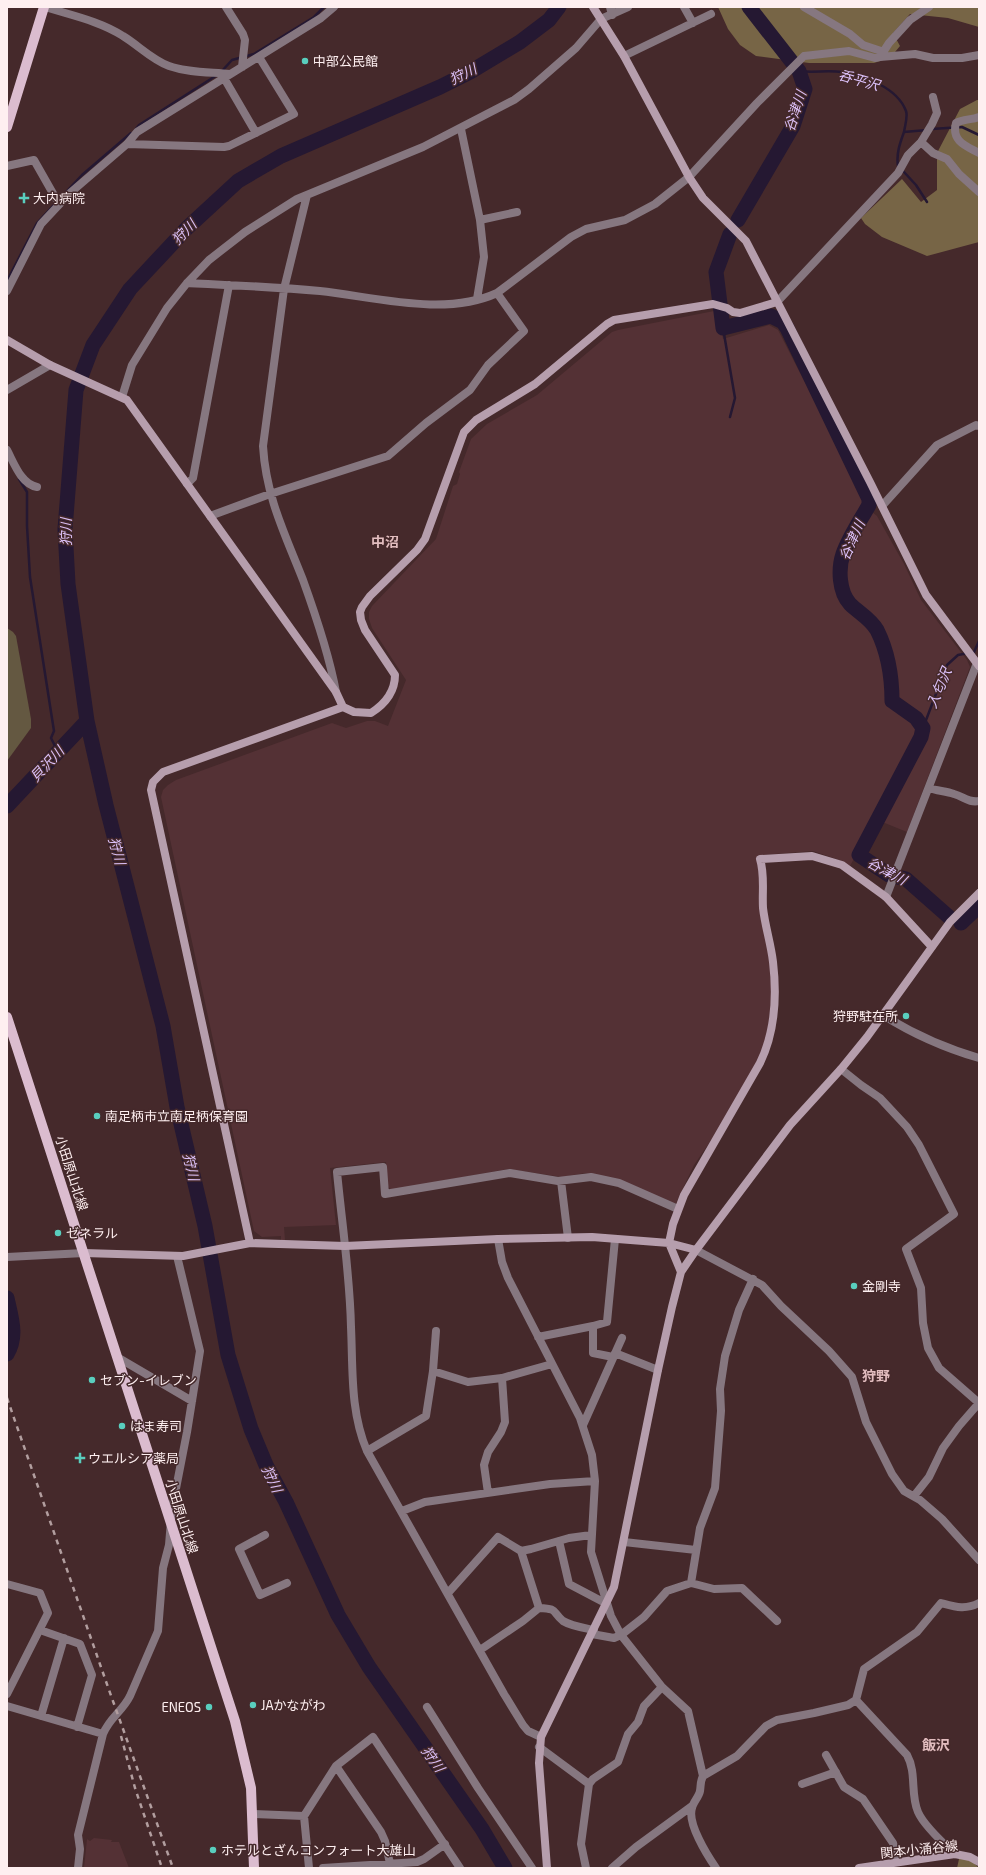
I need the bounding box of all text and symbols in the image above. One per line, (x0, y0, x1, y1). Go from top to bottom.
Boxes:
place label: 中部公民館 (313, 53, 378, 69)
marker: 中部公民館 (300, 56, 310, 66)
water label: 狩川 (446, 59, 481, 87)
water label: 呑平沢 (837, 66, 884, 94)
water label: 谷津川 (780, 86, 810, 133)
place label: 大内病院 (33, 190, 85, 206)
marker: 大内病院 (18, 192, 30, 204)
water label: 狩川 (168, 214, 201, 248)
water label: 谷津川 (835, 515, 869, 562)
water label: 狩川 (57, 516, 74, 546)
district label: 中沼 (371, 533, 399, 550)
water label: 入匂沢 (923, 663, 955, 710)
water label: 貝沢川 (26, 741, 69, 785)
water label: 狩川 (106, 835, 130, 869)
water label: 谷津川 (865, 853, 912, 889)
place label: 狩野駐在所 (833, 1008, 898, 1024)
marker: 狩野駐在所 (901, 1011, 911, 1021)
place label: 南足柄市立南足柄保育園 (105, 1108, 248, 1124)
marker: 南足柄市立南足柄保育園 (92, 1111, 102, 1121)
street label: 小田原山北線 (52, 1133, 92, 1213)
water label: 狩川 (180, 1151, 203, 1184)
place label: ゼネラル (66, 1225, 118, 1241)
marker: ゼネラル (53, 1228, 63, 1238)
place label: 金剛寺 (862, 1278, 901, 1294)
marker: 金剛寺 (849, 1281, 859, 1291)
district label: 狩野 (862, 1367, 890, 1384)
place label: セブン-イレブン (100, 1372, 197, 1388)
marker: セブン-イレブン (87, 1375, 97, 1385)
place label: はま寿司 (130, 1418, 182, 1434)
marker: はま寿司 (117, 1421, 127, 1431)
place label: ウエルシア薬局 (88, 1450, 179, 1466)
marker: ウエルシア薬局 (75, 1453, 85, 1463)
water label: 狩川 (259, 1463, 287, 1497)
street label: 小田原山北線 (162, 1476, 202, 1556)
place label: JAかながわ (261, 1697, 326, 1713)
place label: ENEOS (161, 1699, 201, 1715)
marker: JAかながわ (248, 1700, 258, 1710)
marker: ENEOS (204, 1702, 214, 1712)
district label: 飯沢 (922, 1736, 950, 1753)
water label: 狩川 (418, 1742, 450, 1777)
street label: 関本小涌谷線 (879, 1837, 959, 1861)
place label: ホテルとざんコンフォート大雄山 (221, 1842, 416, 1858)
marker: ホテルとざんコンフォート大雄山 (208, 1845, 218, 1855)

